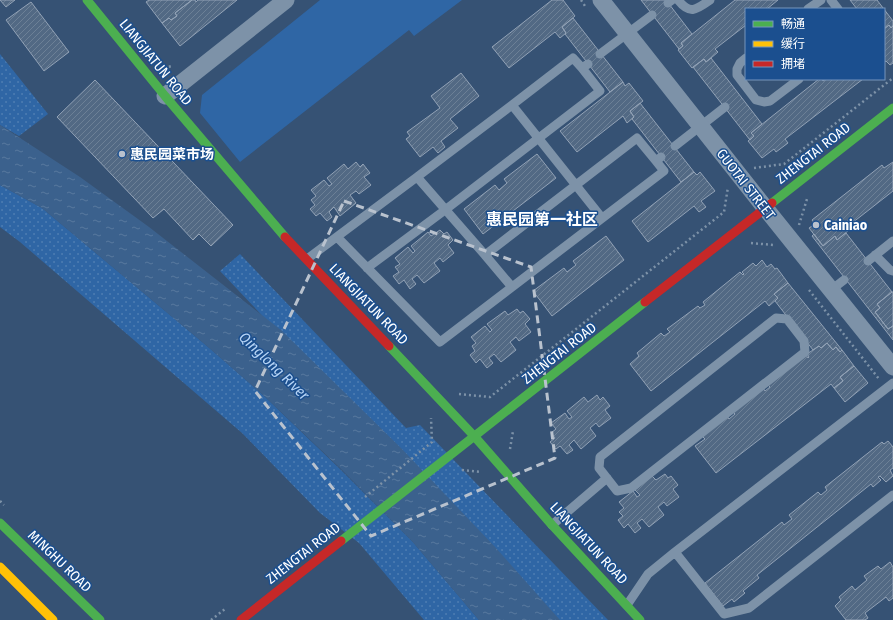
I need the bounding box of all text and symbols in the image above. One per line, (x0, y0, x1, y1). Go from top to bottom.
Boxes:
legend (745, 8, 885, 80)
street label: LIANGJIATUN ROAD (116, 16, 196, 109)
text: 畅通 (781, 17, 805, 31)
text: 缓行 (781, 37, 805, 51)
text: 拥堵 (781, 57, 805, 71)
street label: ZHENGTAI ROAD (773, 119, 854, 188)
place label: 惠民园菜市场 (130, 146, 214, 163)
street label: GUOTAI STREET (713, 146, 779, 223)
marker: 惠民园菜市场 (117, 149, 127, 159)
district label: 惠民园第一社区 (486, 210, 598, 229)
place label: Cainiao (824, 217, 868, 234)
marker: Cainiao (811, 220, 821, 230)
street label: LIANGJIATUN ROAD (326, 260, 412, 348)
street label: ZHENGTAI ROAD (519, 319, 600, 388)
water label: Qinglong River (235, 328, 313, 404)
street label: LIANGJIATUN ROAD (546, 499, 631, 588)
street label: ZHENGTAI ROAD (263, 519, 344, 588)
street label: MINGHU ROAD (24, 527, 95, 596)

